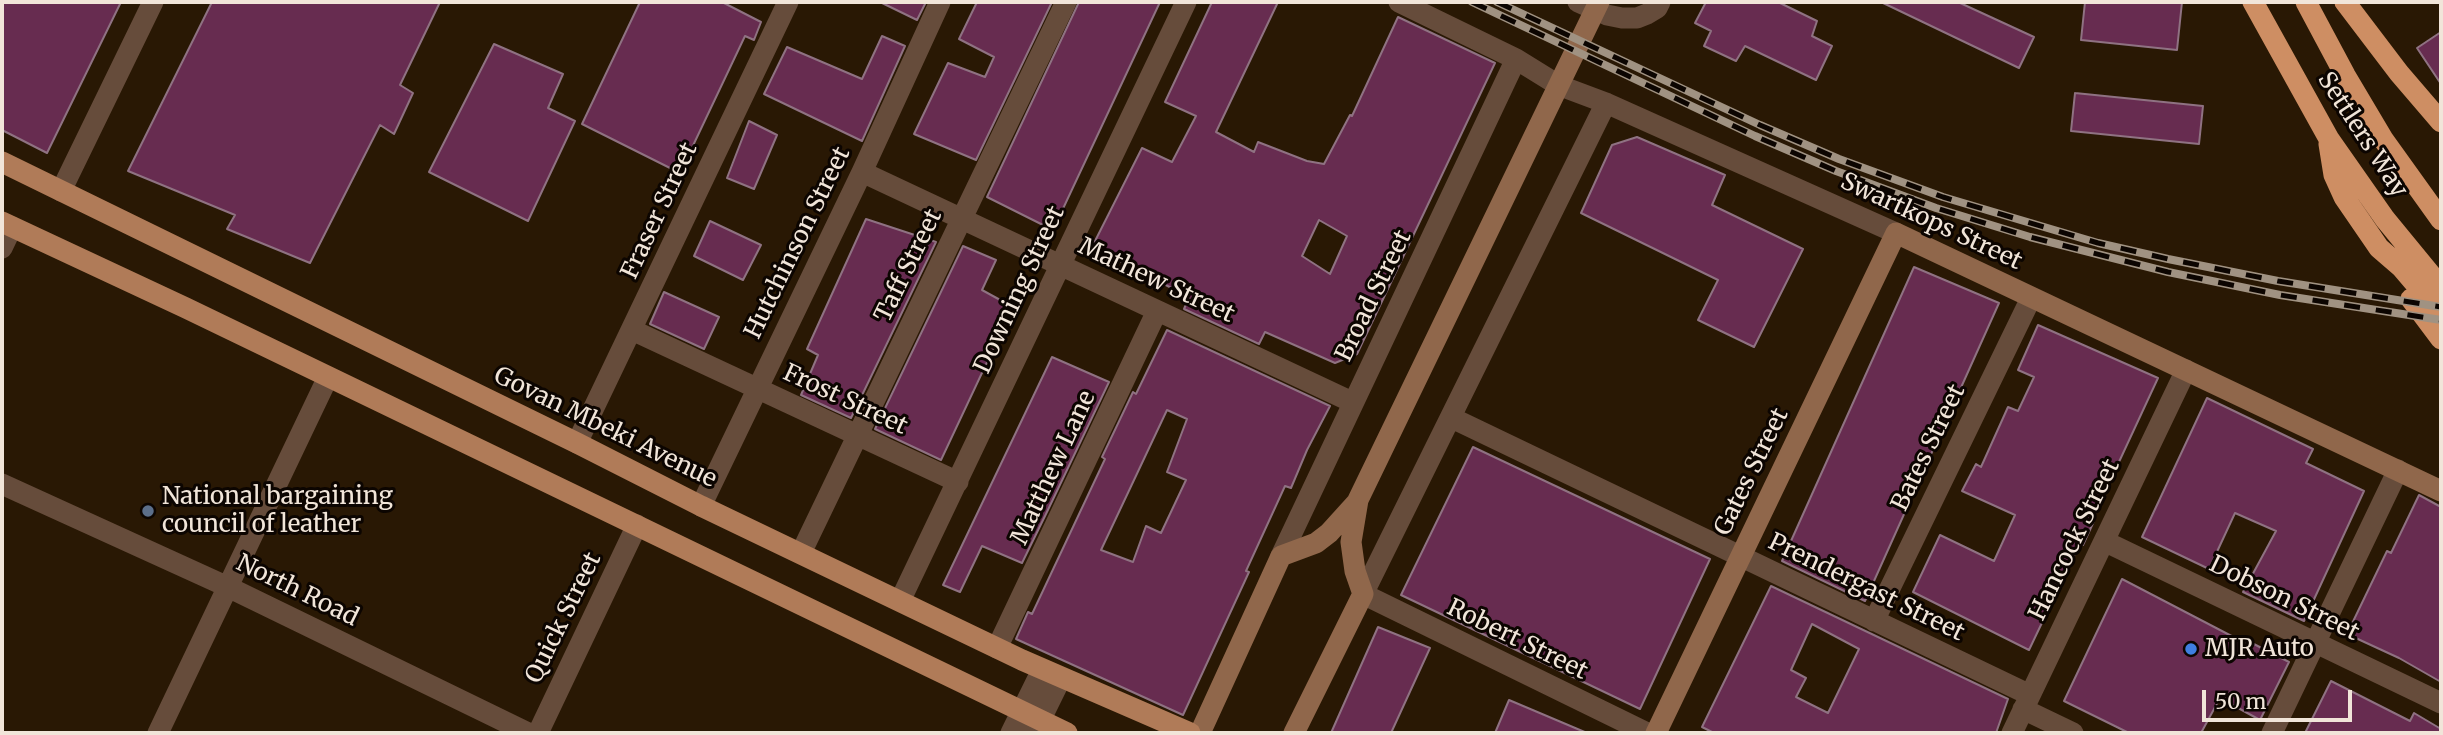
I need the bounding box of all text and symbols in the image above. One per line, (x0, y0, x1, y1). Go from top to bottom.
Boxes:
street label: Settlers Way (2311, 67, 2413, 203)
street label: Fraser Street (616, 138, 704, 284)
street label: Hutchinson Street (739, 142, 857, 344)
street label: Swartkops Street (1836, 167, 2026, 277)
street label: Downing Street (969, 202, 1071, 378)
street label: Taff Street (869, 205, 949, 327)
street label: Broad Street (1330, 226, 1418, 366)
street label: Mathew Street (1073, 232, 1239, 330)
street label: Frost Street (778, 359, 912, 441)
street label: Govan Mbeki Avenue (489, 362, 721, 494)
street label: Bates Street (1886, 380, 1972, 516)
street label: Matthew Lane (1006, 386, 1102, 550)
street label: Gates Street (1709, 404, 1795, 540)
street label: Hancock Street (2024, 455, 2126, 625)
place label: National bargaining council of leather (162, 483, 393, 539)
marker: National bargaining council of leather (140, 503, 156, 519)
street label: Prendergast Street (1763, 528, 1969, 648)
street label: Quick Street (520, 548, 608, 688)
street label: North Road (231, 549, 363, 633)
street label: Dobson Street (2204, 550, 2364, 648)
street label: Robert Street (1442, 594, 1592, 686)
place label: MJR Auto (2205, 635, 2314, 663)
marker: MJR Auto (2183, 641, 2199, 657)
scale bar (2205, 676, 2356, 720)
text: 50 m (2215, 688, 2266, 715)

